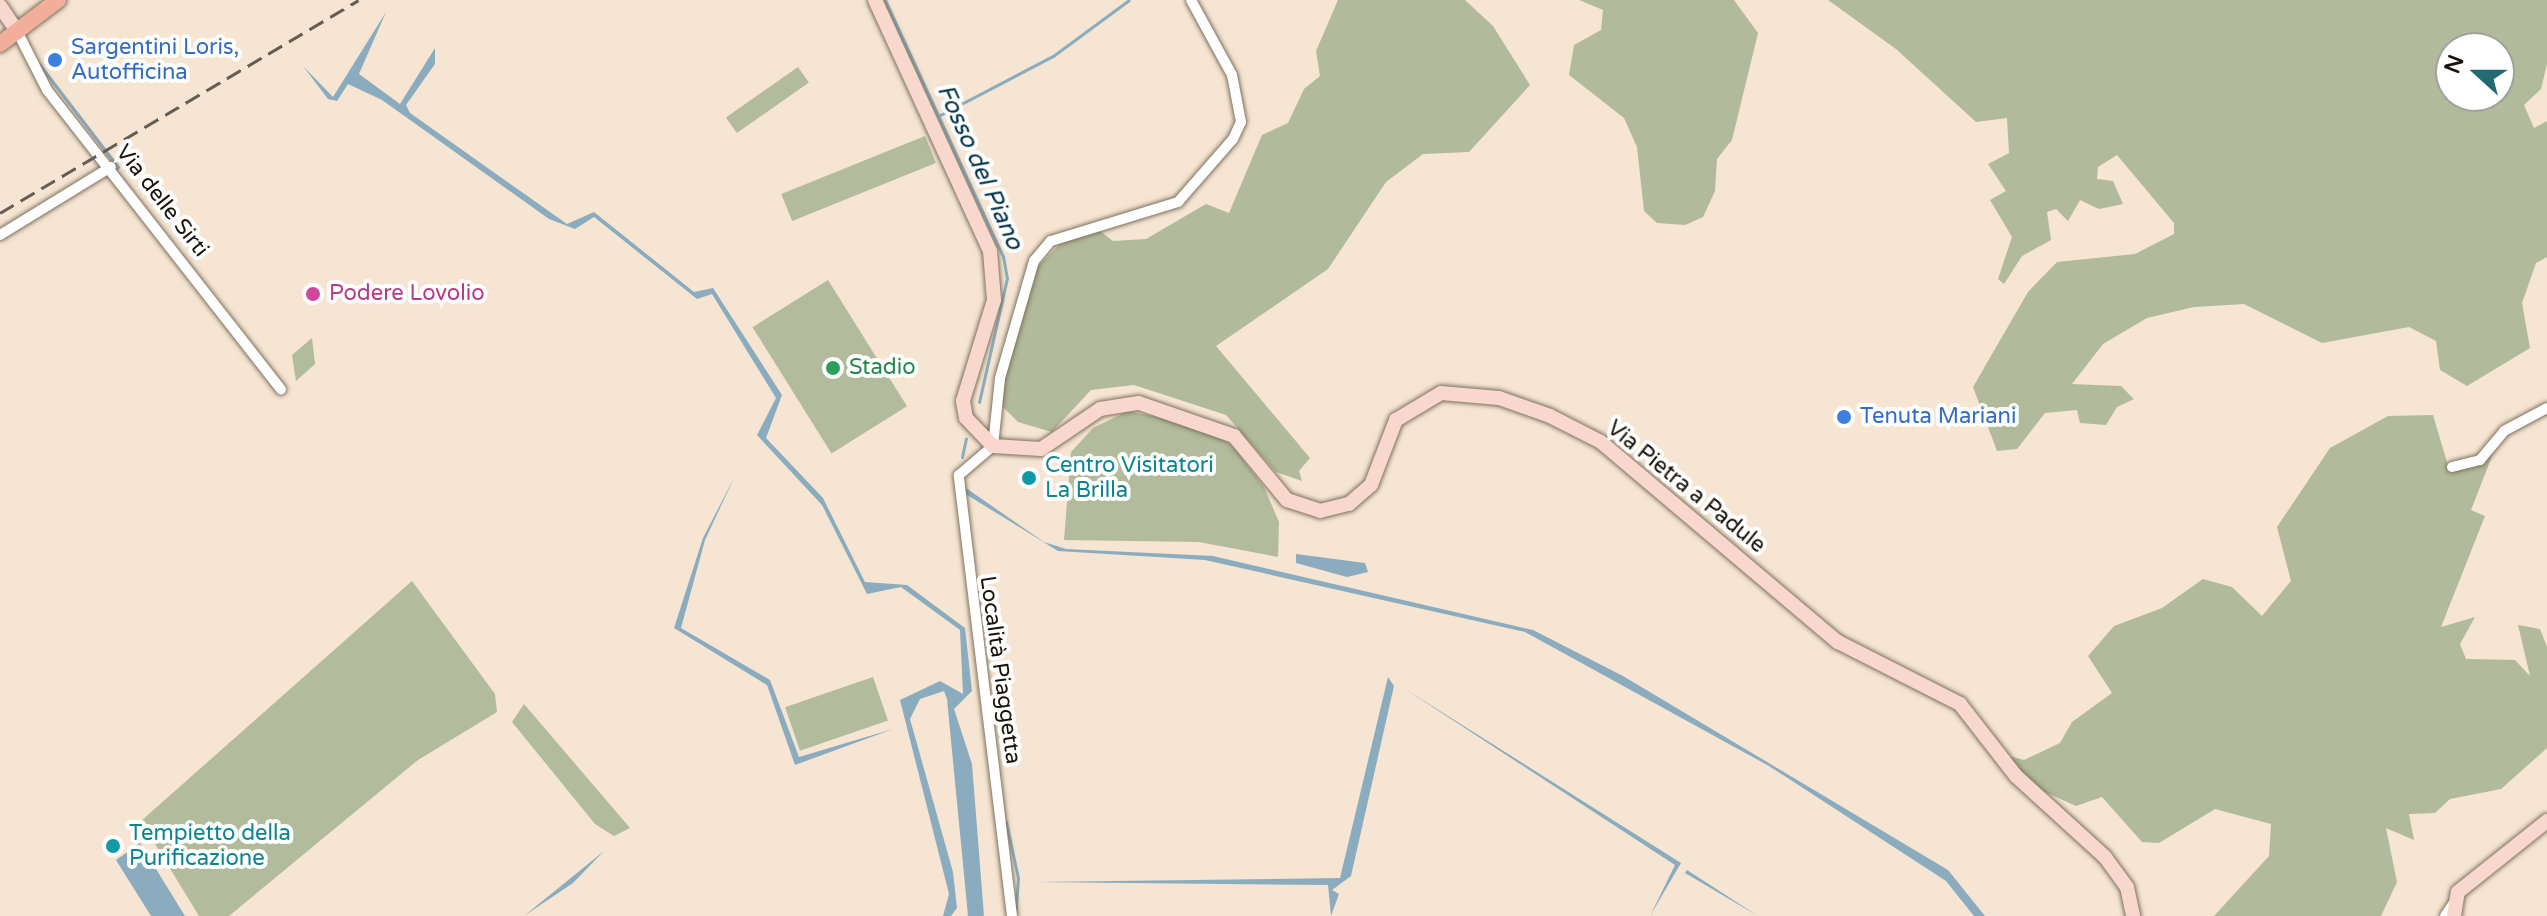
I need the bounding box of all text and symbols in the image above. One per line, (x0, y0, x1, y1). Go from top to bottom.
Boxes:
north arrow (2435, 32, 2515, 112)
place label: Sargentini Loris, Autofficina (71, 34, 239, 86)
marker: Sargentini Loris, Autofficina (46, 51, 64, 69)
text: N (2439, 51, 2470, 77)
water label: Fosso del Piano (931, 80, 1029, 254)
street label: Via delle Sirti (110, 140, 214, 262)
place label: Podere Lovolio (329, 281, 485, 307)
marker: Podere Lovolio (304, 285, 322, 303)
place label: Stadio (849, 355, 916, 381)
marker: Stadio (824, 359, 842, 377)
place label: Tenuta Mariani (1860, 404, 2016, 430)
marker: Tenuta Mariani (1835, 408, 1853, 426)
street label: Via Pietra a Padule (1602, 415, 1770, 559)
place label: Centro Visitatori La Brilla (1045, 452, 1214, 504)
marker: Centro Visitatori La Brilla (1020, 469, 1038, 487)
street label: Località Piaggetta (974, 574, 1026, 766)
place label: Tempietto della Purificazione (129, 820, 291, 872)
marker: Tempietto della Purificazione (104, 837, 122, 855)

